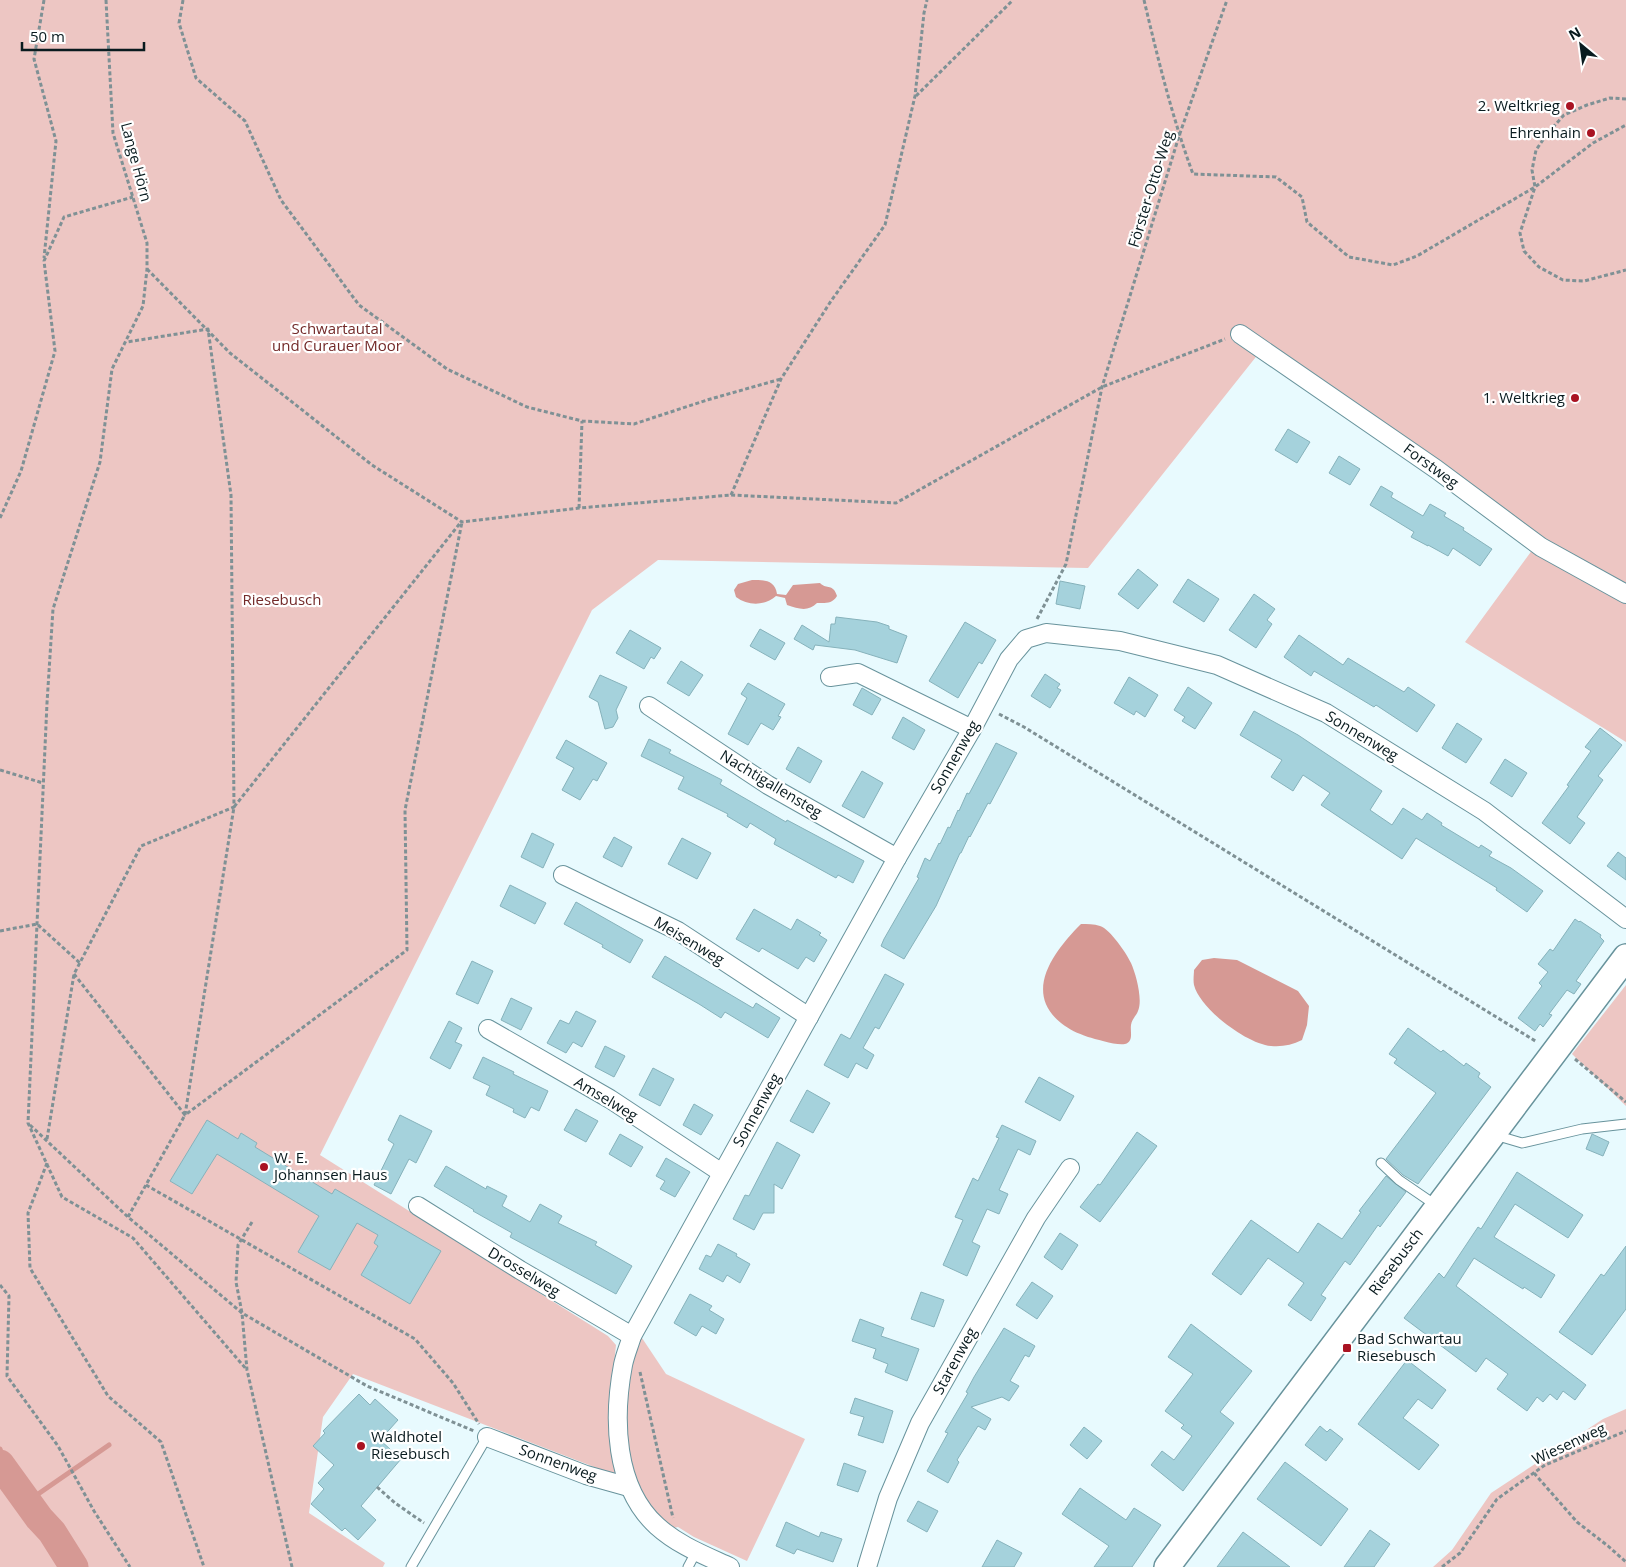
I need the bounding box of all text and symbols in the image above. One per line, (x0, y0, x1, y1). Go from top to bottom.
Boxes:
scale bar (22, 20, 145, 52)
north arrow (1556, 20, 1606, 70)
text: N (1565, 22, 1584, 44)
text: 50 m (30, 26, 65, 46)
place label: 2. Weltkrieg (1478, 95, 1560, 115)
marker: 2. Weltkrieg (1564, 100, 1576, 112)
street label: Lange Hörn (117, 120, 157, 204)
place label: Ehrenhain (1509, 122, 1581, 142)
marker: Ehrenhain (1585, 127, 1597, 139)
street label: Förster-Otto-Weg (1123, 128, 1177, 250)
park label: Schwartautal und Curauer Moor (272, 318, 402, 355)
place label: 1. Weltkrieg (1483, 387, 1565, 407)
marker: 1. Weltkrieg (1569, 392, 1581, 404)
street label: Forstweg (1400, 438, 1463, 492)
park label: Riesebusch (243, 589, 321, 609)
street label: Sonnenweg (1322, 706, 1403, 765)
street label: Sonnenweg (925, 716, 983, 797)
street label: Nachtigallensteg (717, 745, 826, 822)
street label: Meisenweg (651, 911, 728, 969)
street label: Sonnenweg (728, 1069, 785, 1150)
street label: Amselweg (571, 1071, 642, 1125)
place label: W. E. Johannsen Haus (272, 1147, 387, 1184)
marker: W. E. Johannsen Haus (258, 1161, 270, 1173)
street label: Riesebusch (1363, 1224, 1427, 1299)
street label: Drosselweg (485, 1242, 564, 1301)
street label: Starenweg (927, 1323, 981, 1398)
place label: Bad Schwartau Riesebusch (1357, 1328, 1462, 1365)
marker: Bad Schwartau Riesebusch (1341, 1342, 1353, 1354)
street label: Wiesenweg (1529, 1417, 1609, 1469)
place label: Waldhotel Riesebusch (371, 1426, 450, 1463)
street label: Sonnenweg (517, 1439, 600, 1485)
marker: Waldhotel Riesebusch (355, 1440, 367, 1452)

